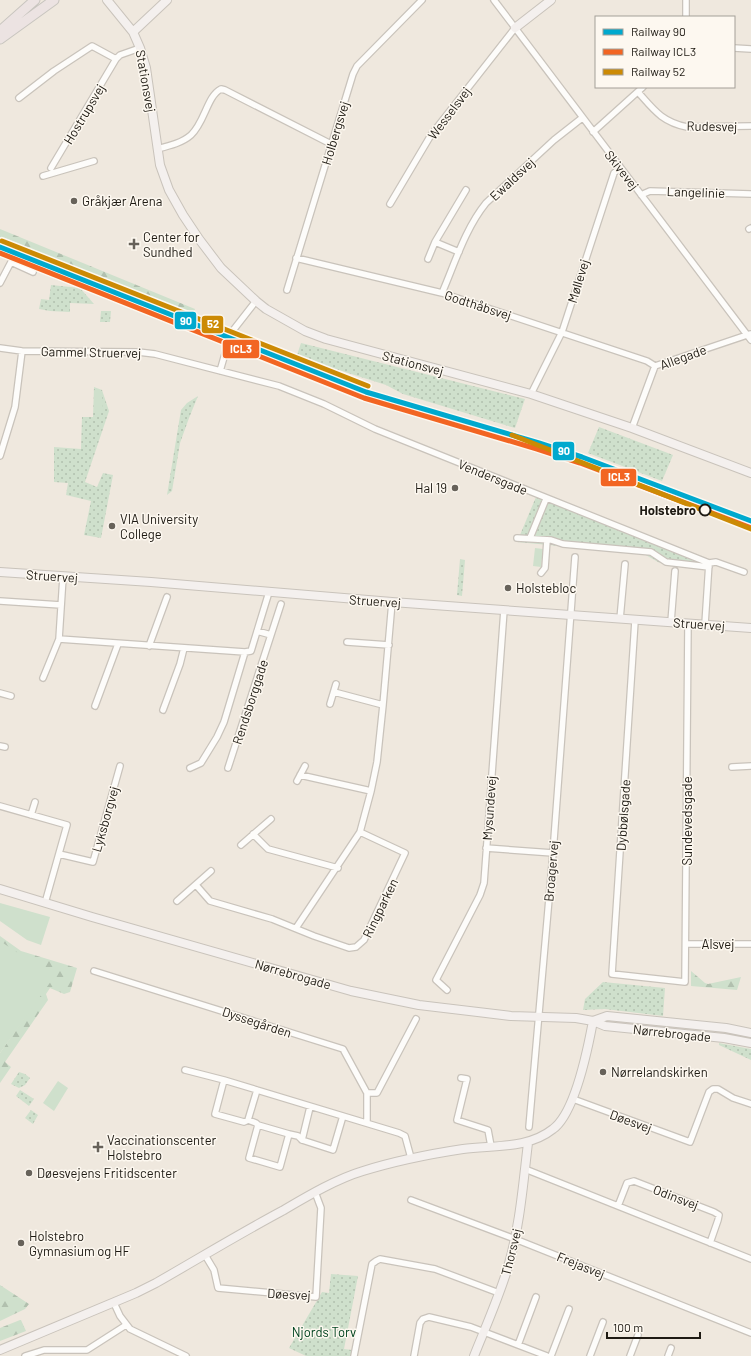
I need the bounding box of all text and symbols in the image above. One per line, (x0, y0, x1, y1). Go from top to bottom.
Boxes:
legend (595, 16, 735, 88)
text: Railway 90 (631, 24, 686, 38)
text: Railway ICL3 (631, 44, 696, 58)
street label: Stationsvej (133, 49, 159, 113)
text: Railway 52 (631, 64, 685, 78)
street label: Hostrupsvej (60, 81, 108, 147)
street label: Wesselsvej (424, 84, 474, 142)
street label: Holbergsvej (318, 99, 352, 167)
street label: Rudesvej (686, 118, 738, 134)
street label: Skivevej (601, 147, 643, 193)
street label: Ewaldsvej (486, 154, 538, 204)
street label: Langelinie (666, 183, 726, 201)
place label: Gråkjær Arena (82, 193, 162, 209)
marker: Gråkjær Arena (69, 196, 79, 206)
place label: Center for Sundhed (143, 229, 200, 260)
marker: Center for Sundhed (128, 238, 140, 250)
street label: Møllevej (564, 257, 592, 305)
street label: Godthåbsvej (442, 287, 514, 323)
line badge: 90 (174, 311, 197, 330)
text: 90 (180, 314, 192, 327)
line badge: 52 (201, 315, 224, 334)
text: 52 (207, 317, 219, 330)
line badge: ICL3 (222, 339, 260, 359)
street label: Allegade (658, 341, 709, 373)
text: ICL3 (230, 342, 252, 355)
street label: Gammel Struervej (41, 343, 141, 361)
street label: Stationsvej (381, 347, 445, 379)
line badge: 90 (552, 441, 575, 461)
text: 90 (558, 444, 570, 457)
street label: Vendersgade (456, 456, 530, 498)
line badge: ICL3 (600, 468, 637, 487)
text: ICL3 (608, 470, 630, 483)
place label: Hal 19 (415, 480, 447, 496)
marker: Hal 19 (450, 483, 460, 493)
place label: Holstebro (640, 502, 696, 518)
marker: Holstebro (698, 503, 712, 517)
place label: VIA University College (120, 511, 198, 542)
marker: VIA University College (107, 521, 117, 531)
street label: Struervej (25, 566, 79, 586)
place label: Holstebloc (516, 580, 576, 596)
marker: Holstebloc (503, 583, 513, 593)
street label: Struervej (348, 591, 402, 611)
street label: Struervej (672, 614, 726, 634)
street label: Rendsborggade (229, 657, 271, 746)
street label: Mysundevej (479, 775, 499, 841)
street label: Sundevedsgade (679, 776, 695, 866)
street label: Dybbølsgade (613, 779, 633, 851)
street label: Lyksborgvej (88, 784, 122, 854)
street label: Broagervej (540, 840, 562, 902)
street label: Ringparken (359, 876, 401, 940)
street label: Alsvej (702, 936, 734, 952)
street label: Nørrebrogade (253, 955, 333, 993)
street label: Dyssegården (220, 1003, 294, 1041)
street label: Nørrebrogade (632, 1021, 712, 1045)
place label: Nørrelandskirken (611, 1064, 708, 1080)
marker: Nørrelandskirken (598, 1067, 608, 1077)
street label: Døesvej (608, 1106, 654, 1136)
place label: Vaccinationscenter Holstebro (107, 1132, 217, 1163)
marker: Vaccinationscenter Holstebro (92, 1141, 104, 1153)
place label: Døesvejens Fritidscenter (37, 1165, 177, 1181)
marker: Døesvejens Fritidscenter (24, 1168, 34, 1178)
street label: Odinsvej (651, 1181, 701, 1213)
street label: Thorsvej (497, 1227, 525, 1277)
place label: Holstebro Gymnasium og HF (29, 1228, 130, 1259)
marker: Holstebro Gymnasium og HF (16, 1238, 26, 1248)
street label: Frejasvej (555, 1248, 607, 1282)
street label: Døesvej (267, 1285, 311, 1303)
scale bar (607, 1314, 700, 1340)
text: 100 m (613, 1320, 643, 1334)
park label: Njords Torv (292, 1324, 356, 1340)

